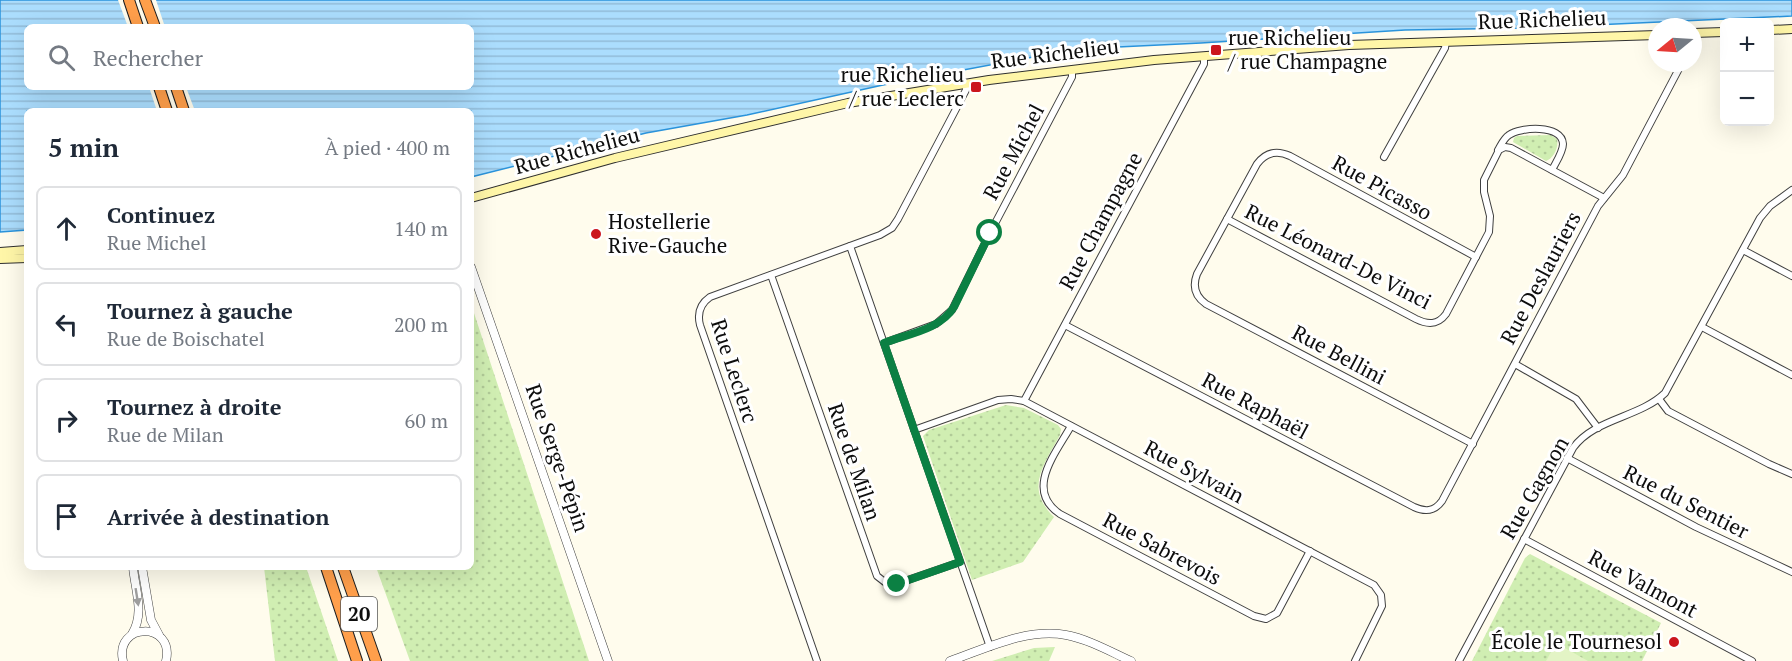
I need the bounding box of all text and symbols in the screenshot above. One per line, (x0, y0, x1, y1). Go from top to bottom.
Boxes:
street label: Rue Richelieu (1477, 3, 1607, 35)
north arrow (1648, 18, 1702, 72)
map controls (1720, 18, 1774, 126)
button: + (1720, 18, 1774, 72)
place label: rue Richelieu / rue Champagne (1227, 23, 1387, 75)
search box (24, 24, 474, 90)
street label: Rue Richelieu (989, 31, 1120, 75)
icon: search (45, 41, 78, 74)
text: Rechercher (93, 43, 203, 72)
marker: rue Richelieu / rue Champagne (1209, 43, 1223, 57)
place label: rue Richelieu / rue Leclerc (841, 60, 964, 112)
button: − (1720, 72, 1774, 126)
marker: rue Richelieu / rue Leclerc (969, 80, 983, 94)
street label: Rue Michel (976, 99, 1050, 204)
street label: Rue Richelieu (511, 120, 643, 180)
text: 5 min (48, 130, 119, 164)
text: À pied · 400 m (325, 134, 450, 161)
street label: Rue Champagne (1052, 147, 1148, 294)
street label: Rue Picasso (1328, 148, 1437, 226)
street label: Rue Léonard-De Vinci (1240, 197, 1436, 315)
text: Continuez (107, 200, 215, 229)
street label: Rue Deslauriers (1493, 206, 1587, 349)
place label: Hostellerie Rive-Gauche (608, 207, 727, 259)
icon: ahead (50, 212, 83, 245)
text: 140 m (394, 215, 448, 242)
route start (976, 219, 1002, 245)
marker: Hostellerie Rive-Gauche (589, 227, 603, 241)
text: Rue Michel (107, 229, 207, 256)
text: Tournez à gauche (107, 296, 293, 325)
icon: left (50, 308, 83, 341)
text: 200 m (394, 311, 448, 338)
street label: Rue Leclerc (705, 315, 765, 426)
street label: Rue Bellini (1288, 318, 1391, 391)
text: Rue de Boischatel (107, 325, 265, 352)
street label: Rue Raphaël (1197, 365, 1314, 445)
street label: Rue Serge-Pépin (520, 380, 597, 536)
text: Tournez à droite (107, 392, 282, 421)
street label: Rue de Milan (822, 399, 888, 525)
icon: right (50, 404, 83, 437)
text: 60 m (405, 407, 448, 434)
text: Rue de Milan (107, 421, 224, 448)
street label: Rue Gagnon (1494, 431, 1575, 544)
street label: Rue Sylvain (1140, 433, 1250, 509)
street label: Rue du Sentier (1619, 458, 1754, 545)
icon: arrive (50, 500, 83, 533)
text: Arrivée à destination (107, 502, 329, 531)
street label: Rue Sabrevois (1099, 505, 1226, 591)
street label: Rue Valmont (1584, 543, 1703, 624)
route end (883, 570, 909, 596)
one-way arrow (133, 588, 142, 607)
road number: 20 (341, 597, 377, 631)
place label: École le Tournesol (1491, 627, 1662, 655)
marker: École le Tournesol (1667, 635, 1681, 649)

